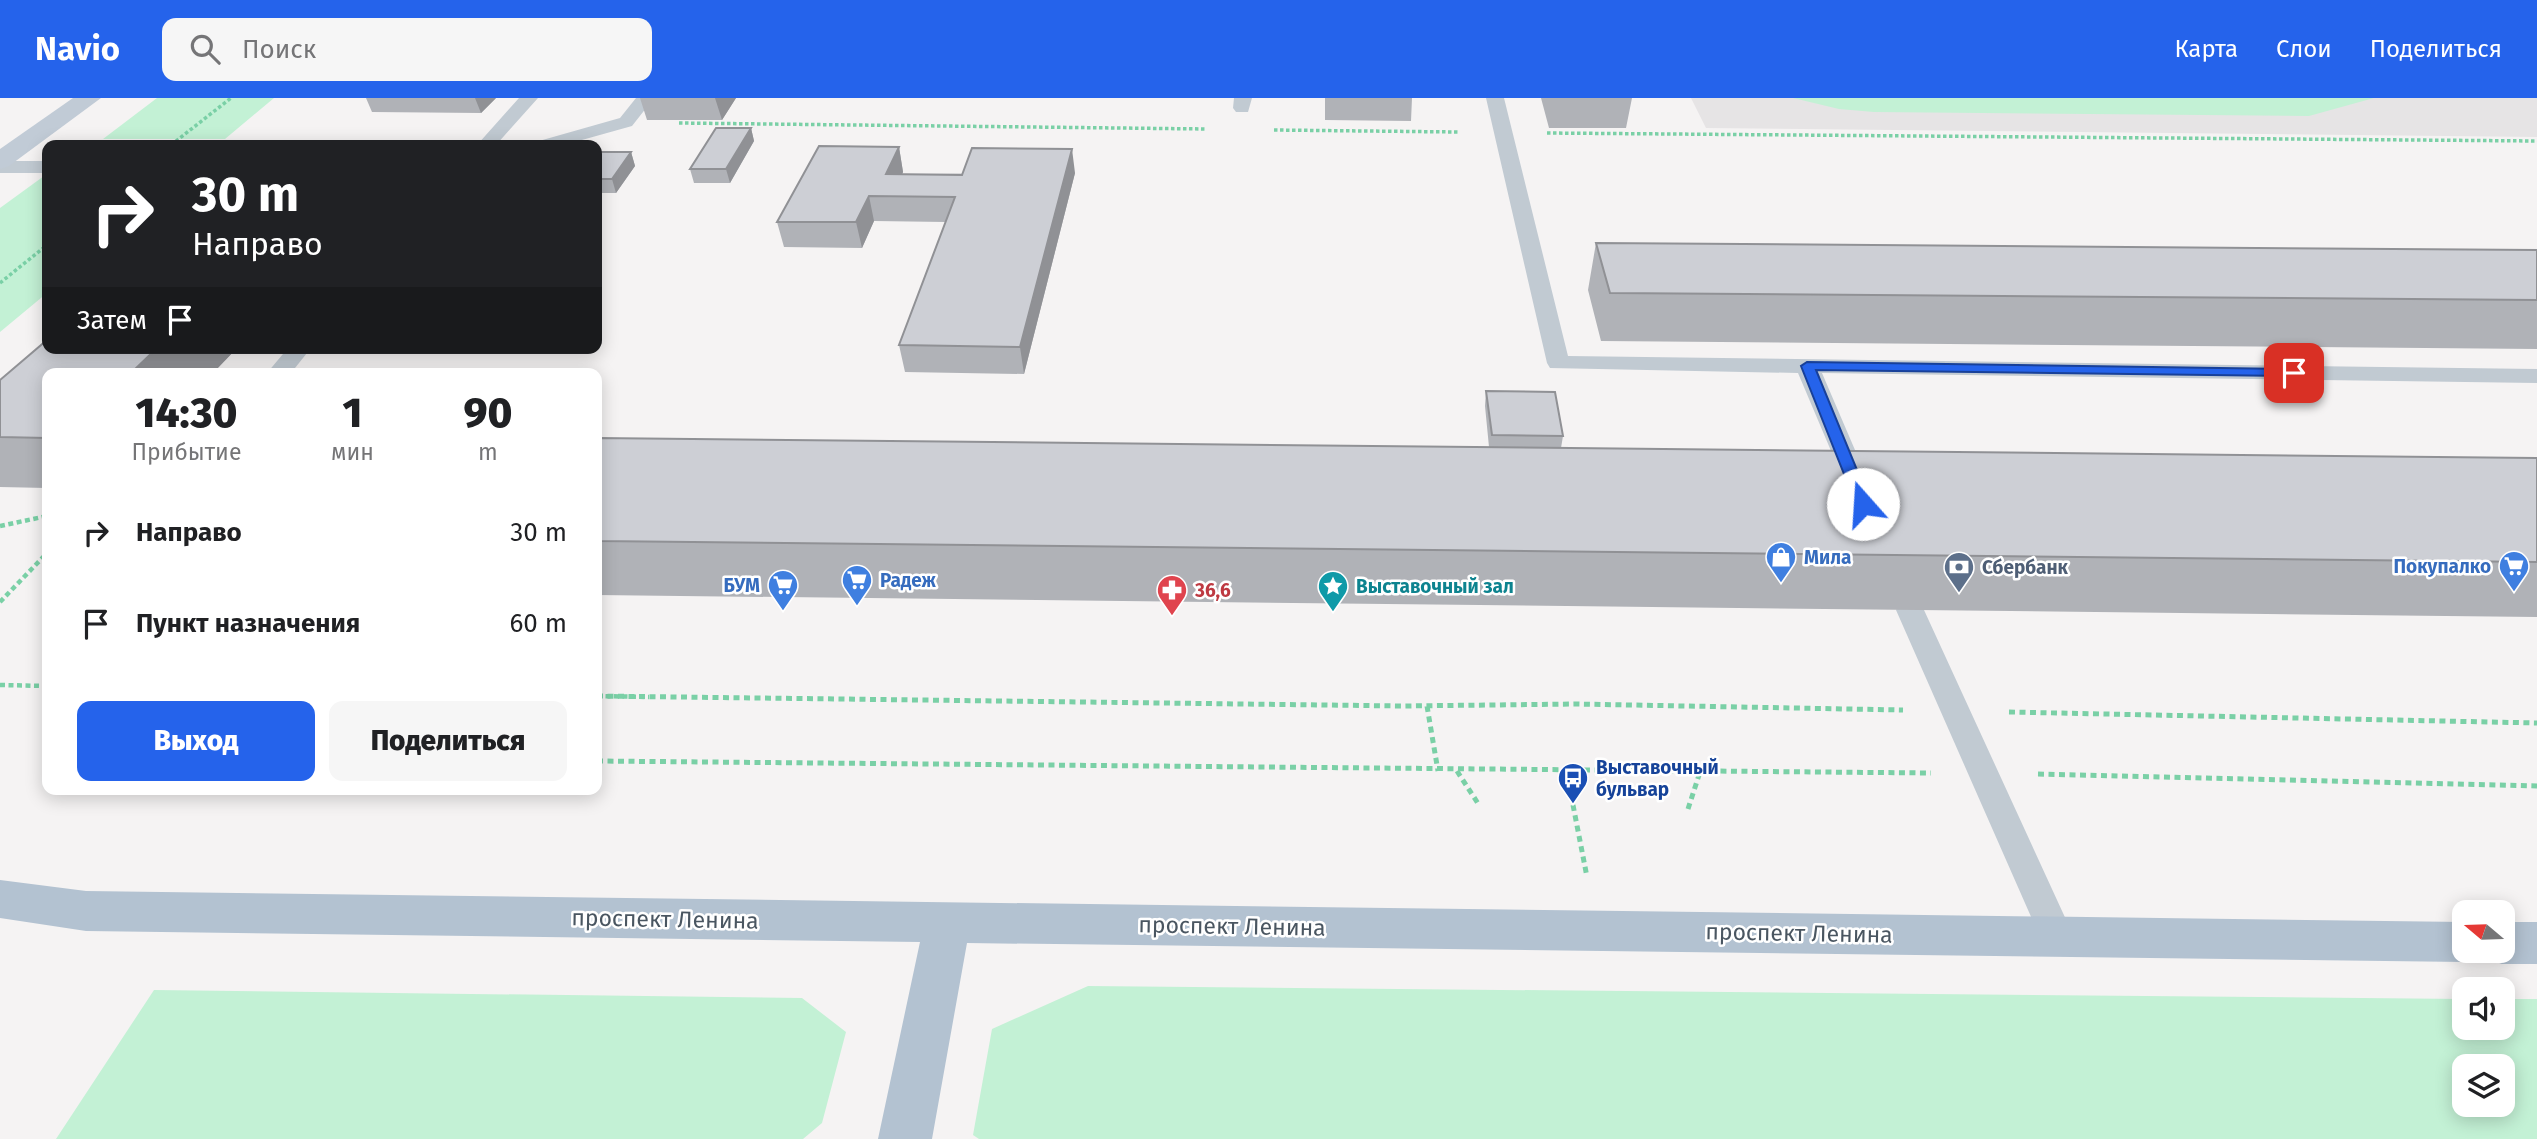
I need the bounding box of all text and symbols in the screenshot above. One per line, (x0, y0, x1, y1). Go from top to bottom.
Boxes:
search box (162, 18, 652, 81)
text: Navio (35, 29, 120, 69)
icon: search (186, 30, 224, 68)
text: Поиск (242, 34, 316, 65)
text: Карта (2174, 35, 2238, 63)
text: Слои (2276, 35, 2332, 63)
text: Поделиться (2370, 35, 2502, 63)
text: 30 m (192, 165, 299, 224)
icon: right (77, 168, 168, 259)
text: Направо (192, 225, 323, 263)
icon: arrive (161, 301, 199, 339)
text: Затем (77, 305, 147, 336)
pin (2264, 343, 2324, 403)
icon: arrive (2275, 354, 2313, 392)
text: 14:30 (136, 388, 237, 438)
text: 1 (343, 388, 362, 438)
text: 90 (463, 388, 512, 438)
text: Прибытие (132, 438, 241, 466)
text: мин (331, 438, 374, 466)
text: m (478, 438, 498, 466)
position arrow (1826, 467, 1900, 541)
icon: right (77, 514, 115, 552)
text: Направо (136, 517, 242, 548)
text: 30 m (510, 517, 567, 548)
shop icon: Мила (1764, 540, 1798, 584)
place label: Мила (1804, 546, 1851, 569)
supermarket icon: Покупалко (2497, 549, 2531, 593)
bank icon: Сбербанк (1942, 550, 1976, 594)
place label: Покупалко (2393, 555, 2491, 578)
place label: Сбербанк (1982, 556, 2069, 579)
supermarket icon: Радеж (840, 563, 874, 607)
supermarket icon: БУМ (766, 568, 800, 612)
place label: Радеж (880, 569, 937, 592)
place icon: Выставочный зал (1316, 569, 1350, 613)
pharmacy icon: 36,6 (1155, 573, 1189, 617)
place label: БУМ (724, 574, 760, 597)
place label: Выставочный зал (1356, 575, 1514, 598)
place label: 36,6 (1194, 579, 1231, 602)
icon: arrive (77, 605, 115, 643)
text: Пункт назначения (136, 608, 360, 639)
text: 60 m (509, 608, 567, 639)
button: Выход (77, 701, 315, 781)
button: Поделиться (329, 701, 567, 781)
place label: Выставочный бульвар (1596, 756, 1719, 801)
bus stop icon: Выставочный бульвар (1556, 761, 1590, 805)
north arrow (2452, 900, 2515, 962)
map controls (2452, 900, 2515, 1117)
street label: проспект Ленина (571, 903, 759, 935)
street label: проспект Ленина (1138, 910, 1326, 942)
street label: проспект Ленина (1705, 917, 1893, 949)
button: sound (2452, 977, 2515, 1040)
button: layers (2452, 1054, 2515, 1117)

